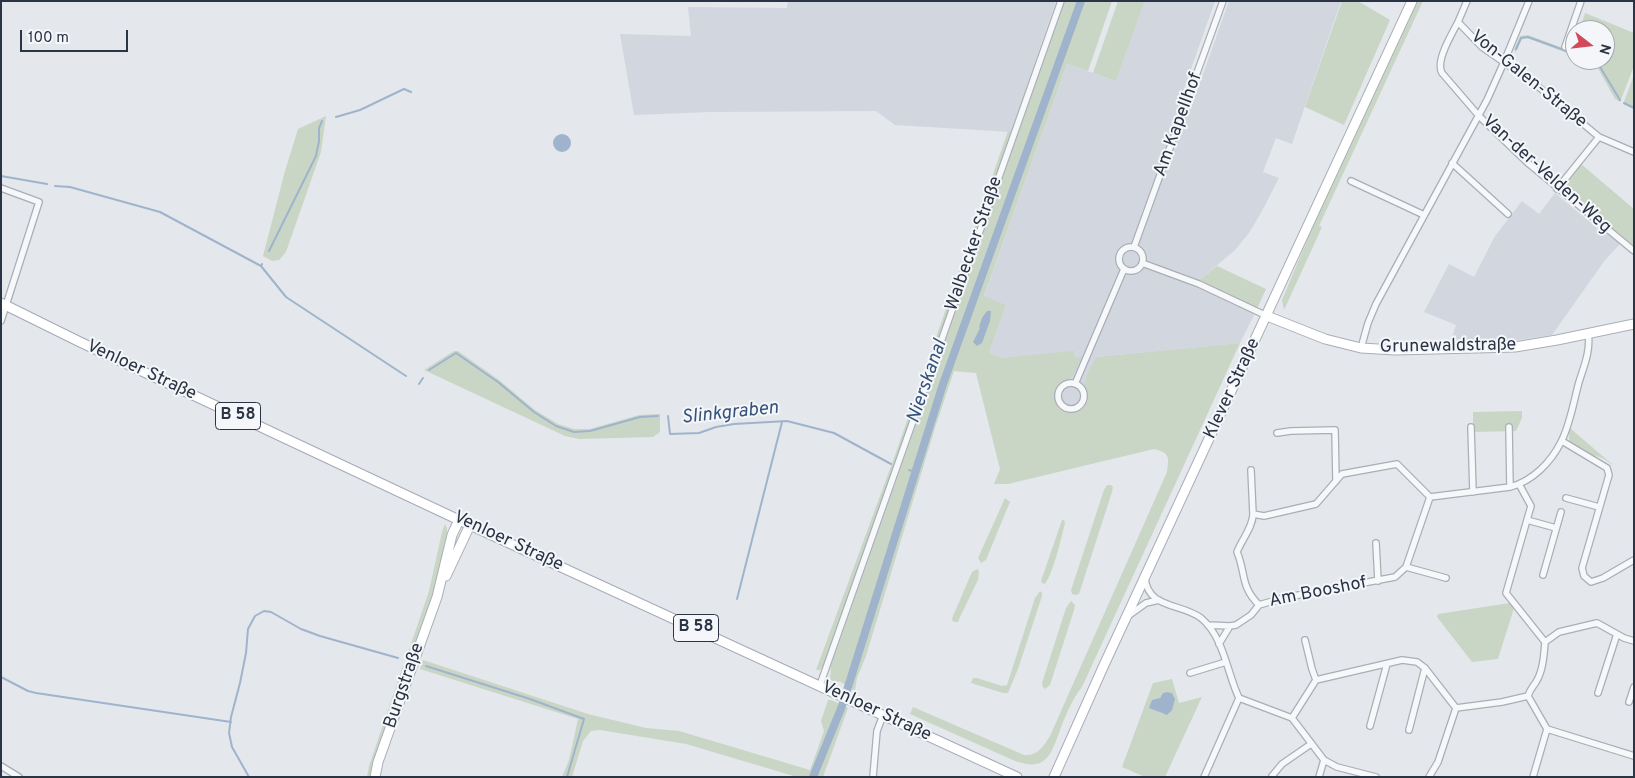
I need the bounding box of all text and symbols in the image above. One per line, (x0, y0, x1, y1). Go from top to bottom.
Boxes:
scale bar (22, 20, 130, 52)
north arrow (1565, 20, 1615, 70)
street label: Von-Galen-Straße (1466, 27, 1590, 133)
text: 100 m (28, 29, 69, 48)
text: N (1594, 42, 1613, 56)
street label: Am Kapellhof (1150, 70, 1208, 180)
street label: Van-der-Velden-Weg (1477, 111, 1615, 239)
street label: Walbecker Straße (942, 174, 1008, 314)
street label: Klever Straße (1200, 335, 1266, 443)
street label: Grunewaldstraße (1380, 335, 1516, 359)
street label: Venloer Straße (83, 336, 199, 406)
water label: Nierskanal (903, 337, 953, 427)
water label: Slinkgraben (680, 398, 780, 430)
road number: B 58 (216, 402, 260, 430)
street label: Venloer Straße (450, 507, 566, 577)
street label: Am Booshof (1268, 573, 1368, 613)
road number: B 58 (674, 614, 718, 641)
street label: Burgstraße (380, 640, 430, 732)
street label: Venloer Straße (818, 677, 934, 747)

